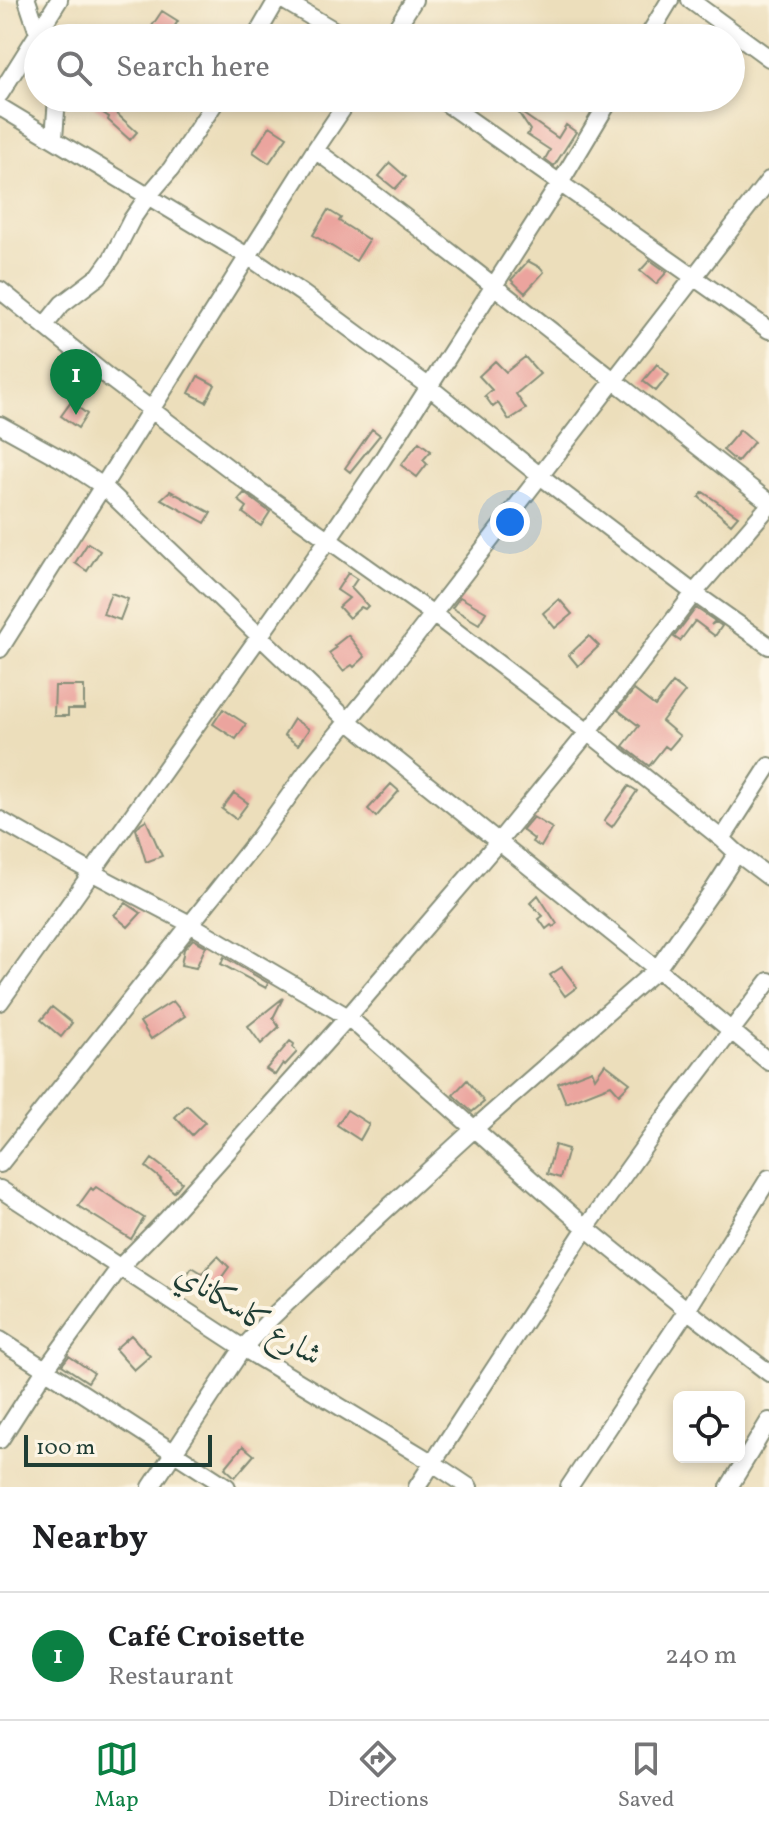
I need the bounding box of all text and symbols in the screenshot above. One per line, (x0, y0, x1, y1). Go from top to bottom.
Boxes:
search box (24, 24, 745, 112)
icon: search (52, 46, 96, 90)
text: Search here (116, 47, 270, 89)
pin: 1 (50, 349, 102, 415)
your location (490, 502, 530, 542)
street label: شارع كاسكاناي (165, 1253, 330, 1380)
map controls (673, 1391, 745, 1463)
button: locate (673, 1391, 745, 1463)
scale bar (24, 1431, 212, 1467)
text: 100 m (36, 1433, 95, 1464)
text: Nearby (32, 1516, 148, 1563)
text: Café Croisette (108, 1617, 305, 1659)
text: 1 (53, 1638, 63, 1674)
text: 240 m (665, 1638, 737, 1674)
text: Restaurant (108, 1659, 234, 1695)
tab: Map (95, 1737, 139, 1816)
tab: Directions (328, 1737, 429, 1816)
tab: Saved (618, 1737, 674, 1816)

